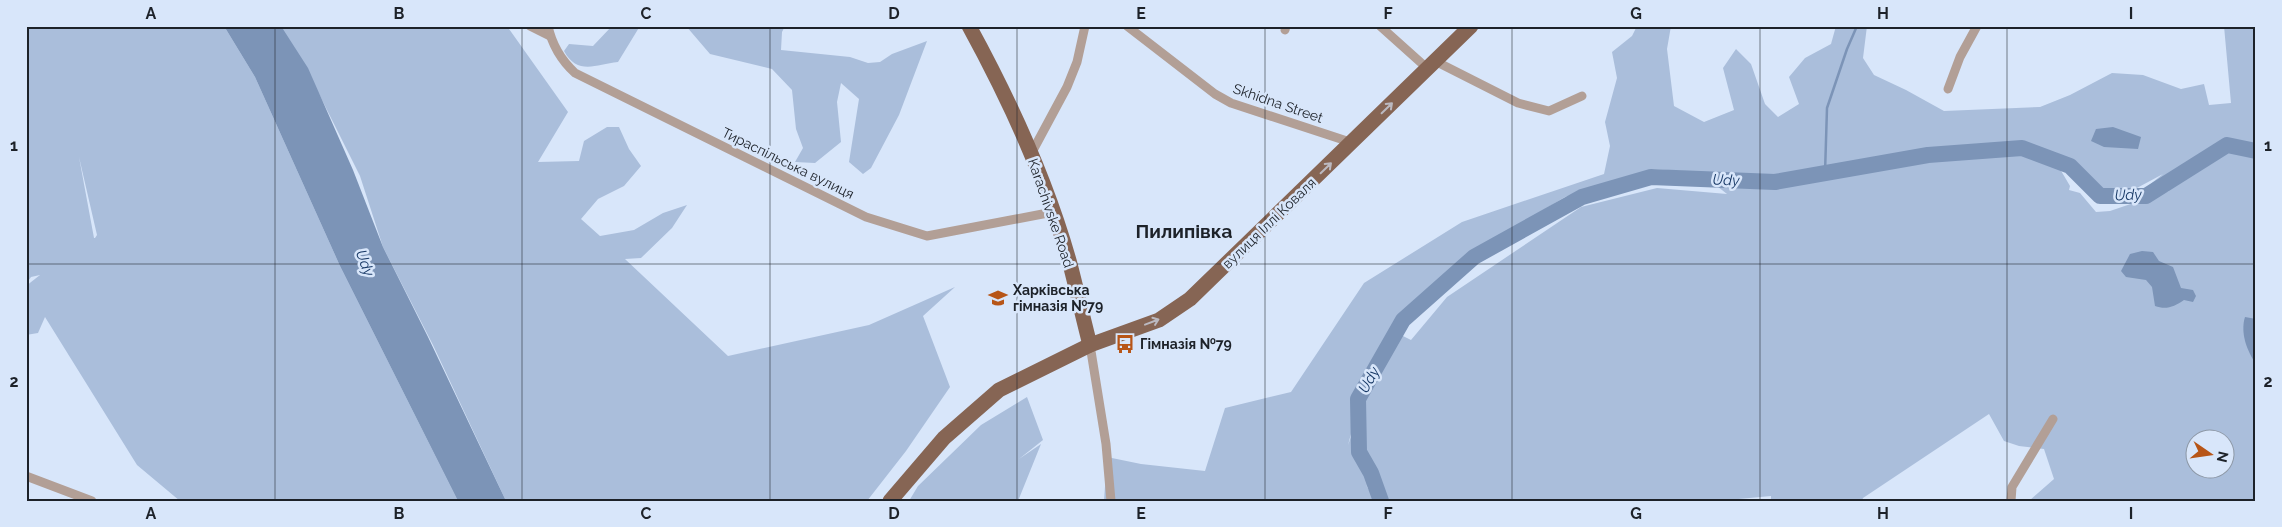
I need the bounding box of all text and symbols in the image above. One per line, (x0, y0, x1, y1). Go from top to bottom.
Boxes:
text: A (146, 4, 157, 23)
text: B (394, 4, 405, 23)
text: C (641, 4, 652, 23)
text: D (888, 4, 900, 23)
text: E (1136, 4, 1146, 23)
text: F (1383, 4, 1393, 23)
text: G (1630, 4, 1642, 23)
text: H (1877, 4, 1889, 23)
text: I (2129, 4, 2133, 23)
street label: Skhidna Street (1231, 80, 1325, 126)
one-way arrow (1381, 103, 1393, 115)
street label: Тираспільська вулиця (719, 124, 857, 202)
text: 1 (10, 136, 18, 155)
text: 1 (2264, 136, 2272, 155)
street label: Karachivske Road (1025, 156, 1077, 270)
one-way arrow (1320, 162, 1333, 174)
water label: Udy (1712, 171, 1741, 189)
street label: вулиця Іллі Коваля (1219, 174, 1319, 272)
water label: Udy (2114, 186, 2143, 204)
district label: Пилипівка (1136, 220, 1233, 242)
water label: Udy (352, 247, 378, 279)
place label: Харківська гімназія №79 (1012, 282, 1103, 314)
school or university icon: Харківська гімназія №79 (987, 287, 1009, 309)
one-way arrow (1144, 317, 1159, 327)
bus stop icon: Гімназія №79 (1114, 333, 1136, 355)
place label: Гімназія №79 (1140, 336, 1232, 352)
water label: Udy (1355, 363, 1384, 396)
text: 2 (9, 372, 19, 391)
text: 2 (2263, 372, 2273, 391)
north arrow (2184, 430, 2234, 480)
text: N (2214, 450, 2232, 464)
text: A (146, 504, 157, 523)
text: B (394, 504, 405, 523)
text: C (641, 504, 652, 523)
text: D (888, 504, 900, 523)
text: E (1136, 504, 1146, 523)
text: F (1383, 504, 1393, 523)
text: G (1630, 504, 1642, 523)
text: H (1877, 504, 1889, 523)
text: I (2129, 504, 2133, 523)

